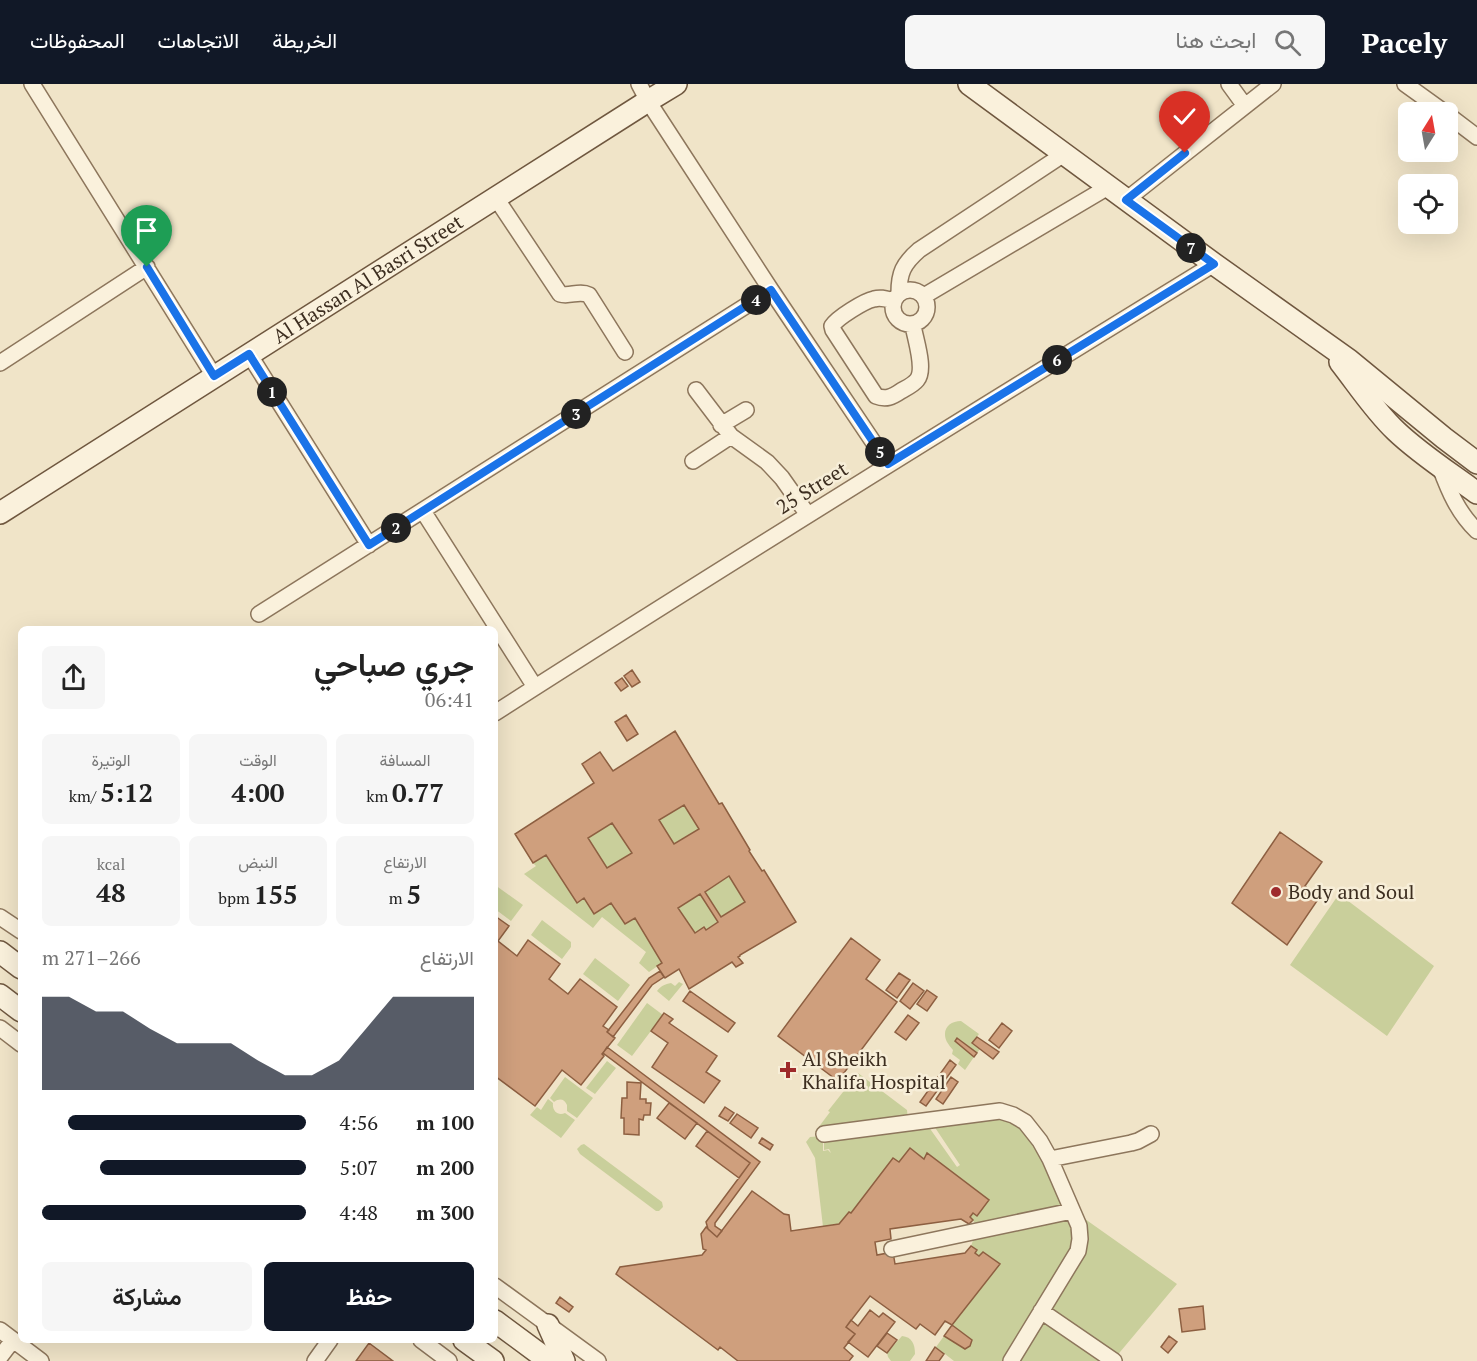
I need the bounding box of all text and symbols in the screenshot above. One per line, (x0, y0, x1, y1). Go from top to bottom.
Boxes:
search box (905, 15, 1325, 69)
text: Pacely (1361, 24, 1447, 61)
text: ابحث هنا (1176, 25, 1256, 54)
text: المحفوظات (30, 26, 125, 54)
text: الاتجاهات (158, 26, 239, 54)
text: الخريطة (272, 26, 337, 54)
icon: search (1271, 26, 1304, 59)
pin (1159, 91, 1210, 153)
icon: check (1168, 100, 1201, 133)
north arrow (1398, 102, 1458, 162)
map controls (1398, 102, 1458, 234)
button: locate (1398, 174, 1458, 234)
pin (121, 205, 172, 267)
street label: Al Hassan Al Basri Street (267, 208, 469, 349)
icon: arrive (130, 214, 163, 247)
pin: 7 (1176, 233, 1206, 263)
text: 7 (1186, 237, 1196, 259)
pin: 4 (741, 285, 771, 315)
text: 4 (751, 289, 761, 311)
pin: 6 (1042, 345, 1072, 375)
text: 6 (1052, 349, 1062, 371)
pin: 1 (257, 377, 287, 407)
text: 1 (267, 381, 277, 403)
pin: 3 (561, 399, 591, 429)
text: 3 (571, 403, 581, 425)
pin: 5 (865, 437, 895, 467)
text: 5 (875, 441, 885, 463)
street label: 25 Street (771, 455, 853, 520)
pin: 2 (381, 513, 411, 543)
text: 2 (391, 517, 401, 539)
text: جري صباحي (314, 642, 474, 685)
button: share (42, 646, 105, 709)
text: 06:41 (425, 686, 474, 713)
text: الوتيرة (91, 749, 131, 771)
text: الوقت (239, 749, 277, 771)
text: المسافة (380, 749, 430, 771)
text: 5:12 (100, 775, 153, 809)
text: 4:00 (232, 775, 285, 809)
text: 0.77 (392, 775, 444, 809)
text: /km (69, 785, 100, 807)
text: km (366, 785, 392, 807)
text: النبض (238, 851, 278, 873)
text: الارتفاع (383, 851, 427, 873)
text: kcal (97, 853, 125, 875)
text: 48 (96, 875, 126, 909)
text: 155 (254, 877, 298, 911)
text: 5 (407, 877, 421, 911)
place label: Body and Soul (1288, 878, 1415, 905)
marker: Body and Soul (1269, 885, 1283, 899)
text: bpm (218, 887, 254, 909)
text: m (389, 887, 407, 909)
text: 266–271 m (42, 944, 141, 971)
text: الارتفاع (420, 944, 474, 971)
place label: Al Sheikh Khalifa Hospital (802, 1045, 946, 1095)
marker: Al Sheikh Khalifa Hospital (779, 1061, 797, 1079)
text: 4:56 (339, 1109, 378, 1136)
text: 100 m (416, 1109, 474, 1136)
text: 5:07 (339, 1154, 378, 1181)
text: 200 m (416, 1154, 474, 1181)
text: 4:48 (339, 1199, 378, 1226)
text: 300 m (416, 1199, 474, 1226)
button: مشاركة (42, 1262, 252, 1331)
button: حفظ (264, 1262, 474, 1331)

